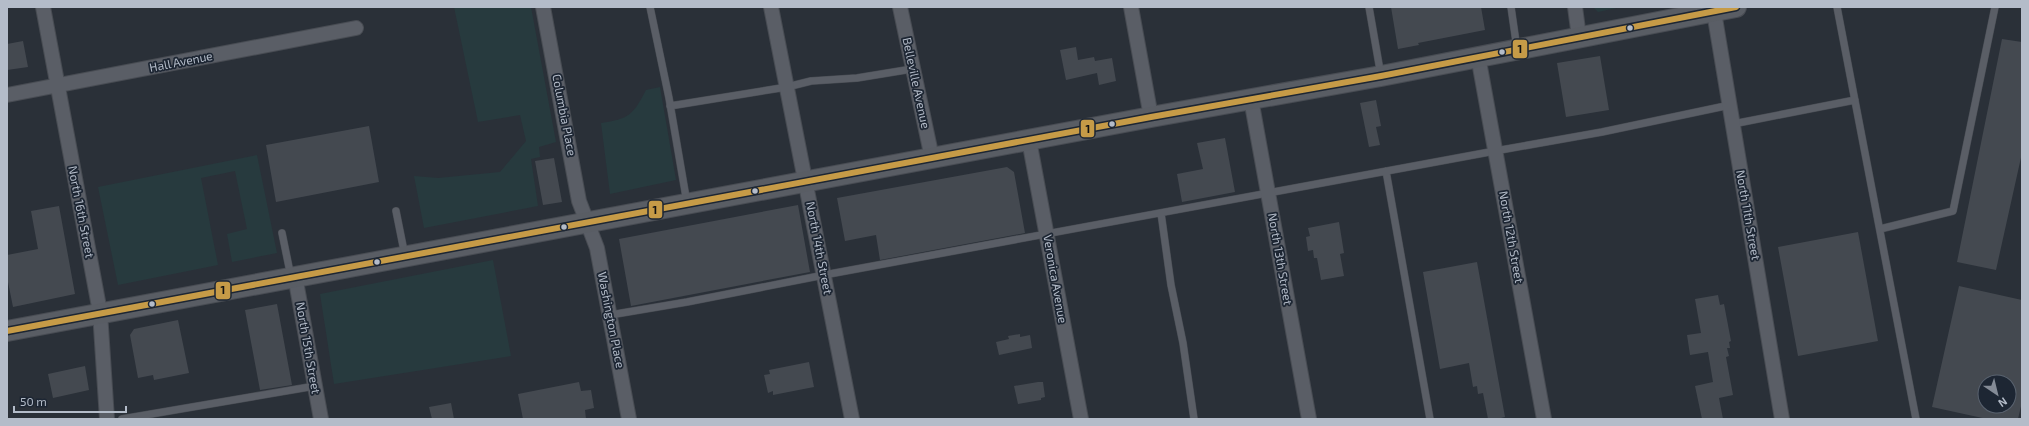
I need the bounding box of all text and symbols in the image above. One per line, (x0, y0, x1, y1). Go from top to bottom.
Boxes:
unlabelled marker (1625, 23, 1635, 33)
street label: Belleville Avenue (900, 36, 933, 130)
line badge: 1 (1512, 39, 1528, 59)
text: 1 (1518, 42, 1522, 55)
unlabelled marker (1497, 47, 1507, 57)
street label: Hall Avenue (148, 48, 214, 74)
street label: Columbia Place (550, 73, 580, 157)
line badge: 1 (1080, 119, 1095, 138)
unlabelled marker (1107, 119, 1117, 129)
text: 1 (1086, 122, 1090, 135)
street label: North 16th Street (66, 165, 98, 259)
street label: North 11th Street (1734, 169, 1764, 261)
unlabelled marker (750, 186, 760, 196)
street label: North 12th Street (1497, 190, 1527, 284)
line badge: 1 (648, 200, 663, 219)
street label: North 14th Street (804, 200, 836, 296)
text: 1 (653, 203, 657, 216)
street label: North 13th Street (1266, 212, 1296, 306)
unlabelled marker (559, 222, 569, 232)
street label: Veronica Avenue (1041, 233, 1071, 324)
unlabelled marker (372, 257, 382, 267)
street label: Washington Place (596, 270, 628, 369)
line badge: 1 (215, 281, 231, 300)
text: 1 (221, 283, 225, 296)
unlabelled marker (147, 299, 157, 309)
street label: North 15th Street (294, 301, 324, 395)
north arrow (1977, 374, 2017, 414)
scale bar (14, 388, 126, 414)
text: 50 m (20, 394, 47, 408)
text: N (1996, 395, 2010, 410)

